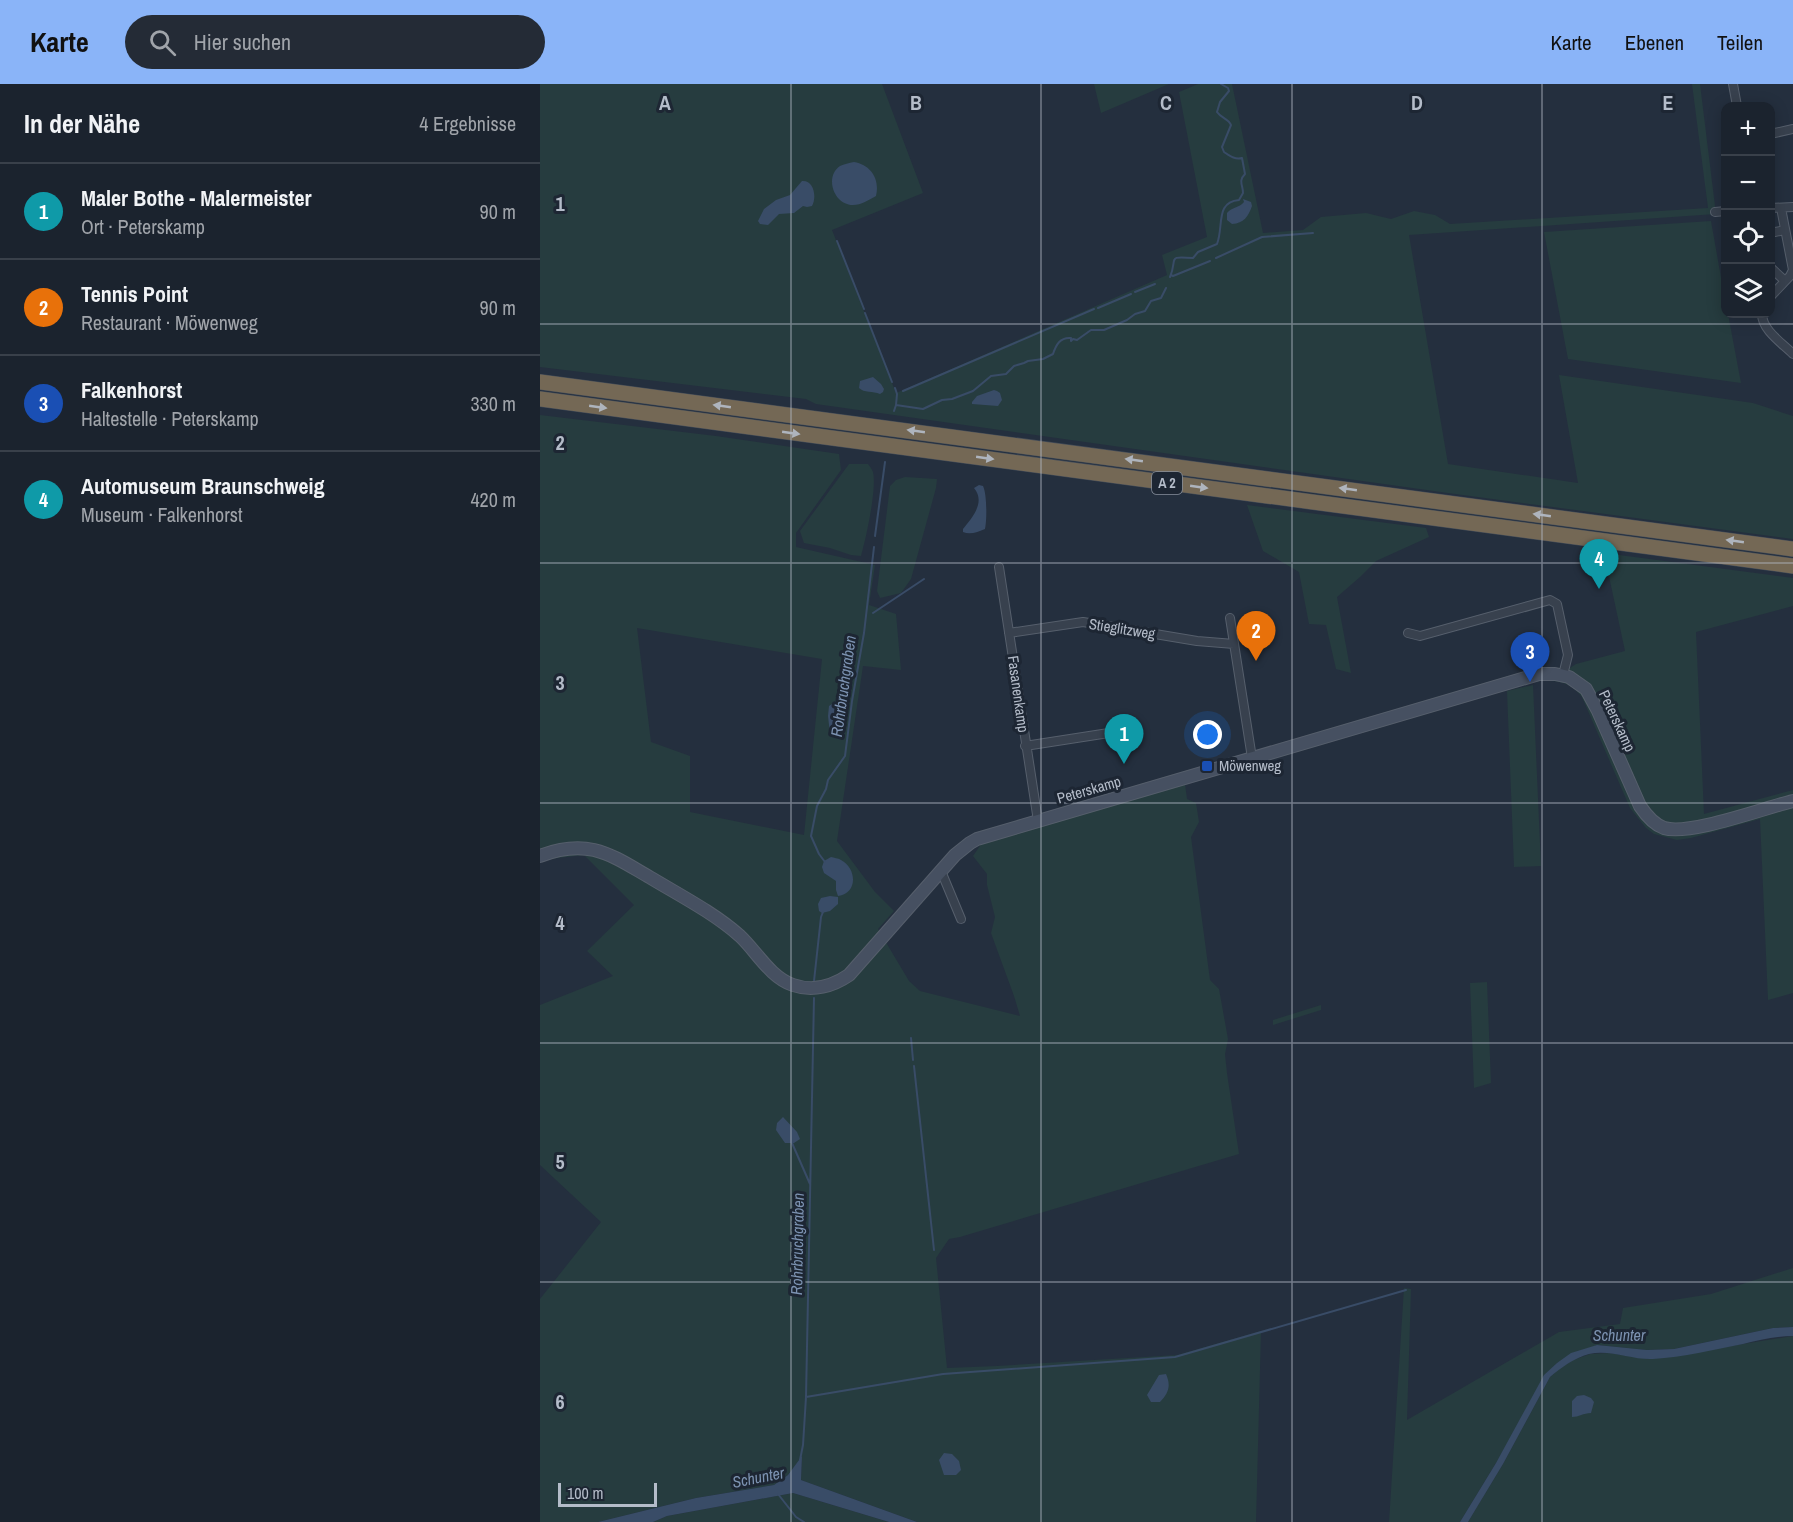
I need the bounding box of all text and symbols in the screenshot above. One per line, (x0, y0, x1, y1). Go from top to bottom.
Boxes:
search box (125, 15, 545, 69)
text: Karte (30, 23, 89, 61)
icon: search (146, 26, 179, 59)
text: Hier suchen (194, 27, 291, 57)
text: Karte (1551, 28, 1592, 57)
text: Ebenen (1625, 28, 1684, 57)
text: Teilen (1717, 28, 1763, 57)
text: A (659, 89, 671, 116)
text: B (910, 89, 922, 116)
text: C (1160, 89, 1172, 116)
text: D (1411, 89, 1423, 116)
text: E (1663, 89, 1674, 116)
map controls (1721, 102, 1775, 318)
button: + (1721, 102, 1775, 156)
text: In der Nähe (24, 106, 140, 141)
text: 4 Ergebnisse (419, 110, 516, 137)
button: − (1721, 156, 1775, 210)
text: Maler Bothe - Malermeister (81, 183, 312, 213)
text: 1 (555, 190, 565, 217)
text: 1 (39, 198, 48, 225)
text: 90 m (480, 198, 516, 225)
button: locate (1721, 210, 1775, 264)
text: Ort · Peterskamp (81, 213, 205, 240)
button: layers (1721, 264, 1775, 318)
text: Tennis Point (81, 279, 188, 309)
text: 2 (39, 294, 48, 321)
text: 90 m (480, 294, 516, 321)
text: Restaurant · Möwenweg (81, 309, 258, 336)
text: Falkenhorst (81, 375, 182, 405)
text: 3 (39, 390, 48, 417)
text: 330 m (470, 390, 516, 417)
one-way arrow (713, 401, 732, 410)
one-way arrow (589, 402, 608, 412)
text: Haltestelle · Peterskamp (81, 405, 259, 432)
one-way arrow (906, 427, 925, 436)
one-way arrow (782, 428, 801, 437)
text: 2 (555, 429, 565, 456)
one-way arrow (975, 454, 994, 463)
one-way arrow (1125, 456, 1144, 465)
text: Automuseum Braunschweig (81, 471, 325, 501)
road number: A 2 (1152, 472, 1182, 494)
one-way arrow (1189, 482, 1208, 492)
one-way arrow (1339, 485, 1358, 494)
text: 4 (39, 486, 48, 513)
text: 420 m (470, 486, 516, 513)
text: Museum · Falkenhorst (81, 501, 242, 528)
one-way arrow (1532, 511, 1551, 520)
one-way arrow (1725, 537, 1744, 546)
pin: 4 (1580, 540, 1618, 589)
pin: 2 (1236, 612, 1276, 661)
street label: Stieglitzweg (1087, 613, 1157, 644)
pin: 3 (1510, 632, 1550, 682)
water label: Rohrbruchgraben (825, 634, 861, 738)
street label: Fasanenkamp (1003, 654, 1034, 734)
text: 3 (555, 669, 565, 696)
street label: Peterskamp (1594, 687, 1641, 755)
pin: 1 (1104, 714, 1144, 764)
your location (1193, 720, 1222, 749)
place label: Möwenweg (1219, 755, 1281, 776)
marker: Möwenweg (1200, 759, 1214, 773)
street label: Peterskamp (1054, 770, 1123, 809)
text: 4 (555, 909, 565, 936)
text: 5 (555, 1148, 565, 1175)
water label: Rohrbruchgraben (785, 1193, 809, 1295)
water label: Schunter (1593, 1324, 1646, 1346)
text: 6 (555, 1388, 565, 1415)
water label: Schunter (730, 1461, 786, 1493)
scale bar (558, 1480, 657, 1508)
text: 100 m (567, 1482, 603, 1504)

